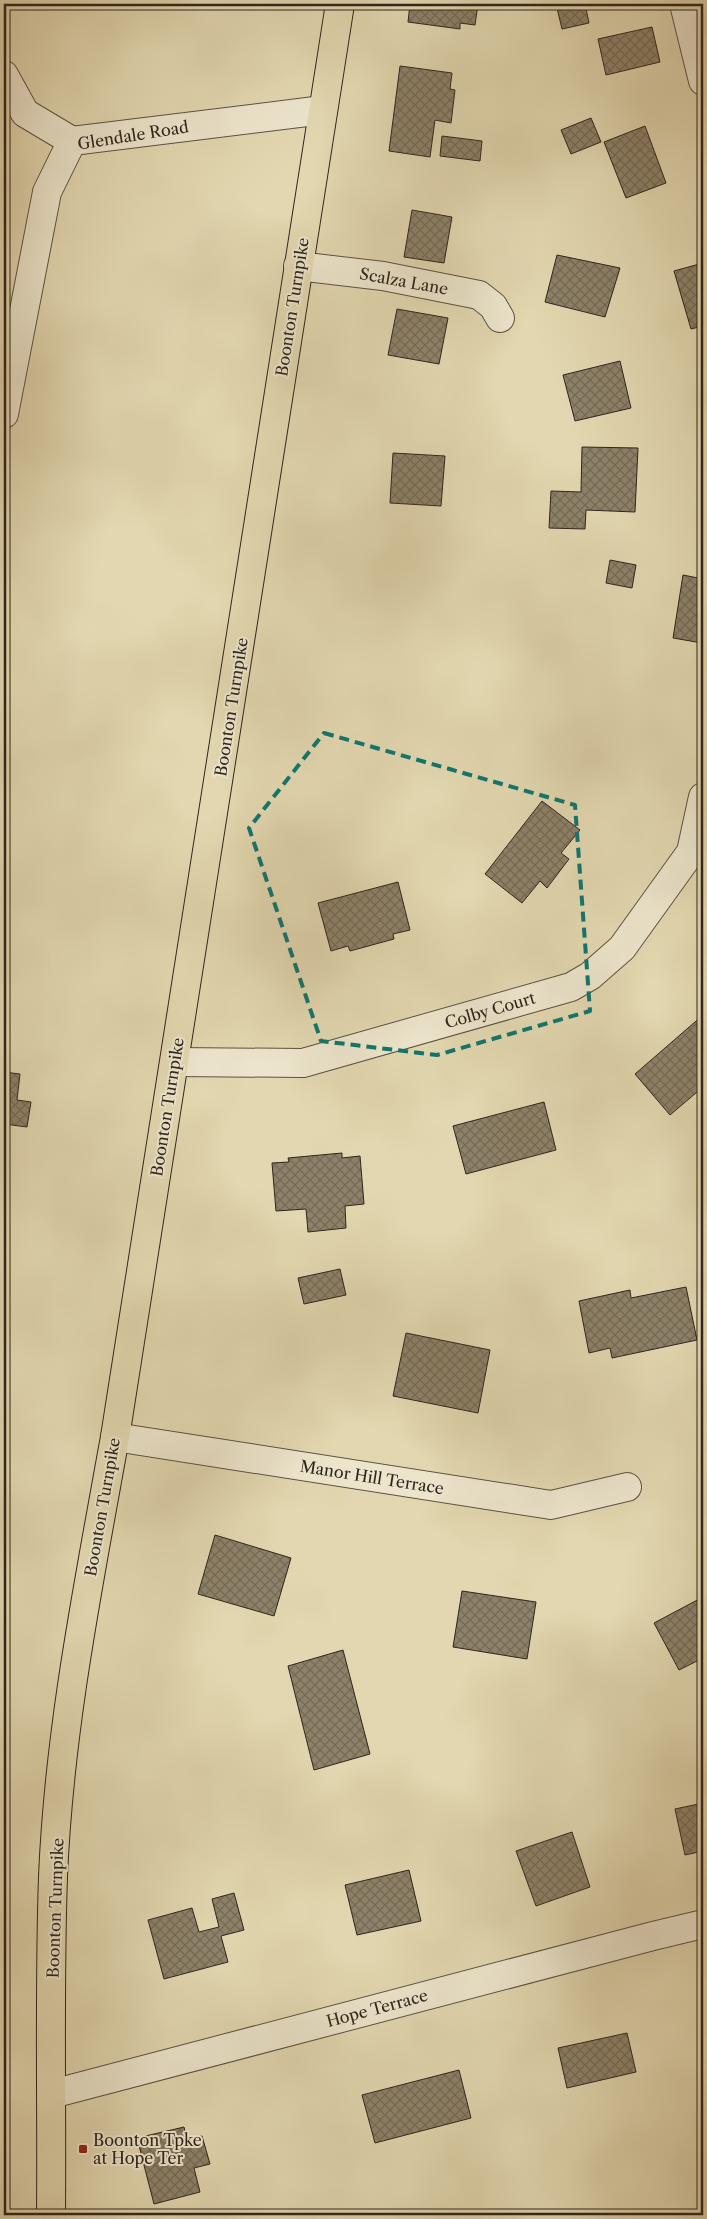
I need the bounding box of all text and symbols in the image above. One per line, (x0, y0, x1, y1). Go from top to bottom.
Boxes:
street label: Glendale Road (76, 116, 190, 154)
street label: Boonton Turnpike (271, 236, 313, 378)
street label: Scalza Lane (358, 263, 450, 299)
street label: Boonton Turnpike (210, 636, 252, 778)
street label: Colby Court (442, 987, 538, 1032)
street label: Boonton Turnpike (146, 1036, 188, 1178)
street label: Boonton Turnpike (80, 1436, 124, 1578)
street label: Manor Hill Terrace (299, 1456, 445, 1498)
street label: Boonton Turnpike (43, 1837, 67, 1979)
street label: Hope Terrace (324, 1985, 430, 2031)
place label: Boonton Tpke at Hope Ter (93, 2130, 202, 2168)
marker: Boonton Tpke at Hope Ter (77, 2143, 89, 2155)

